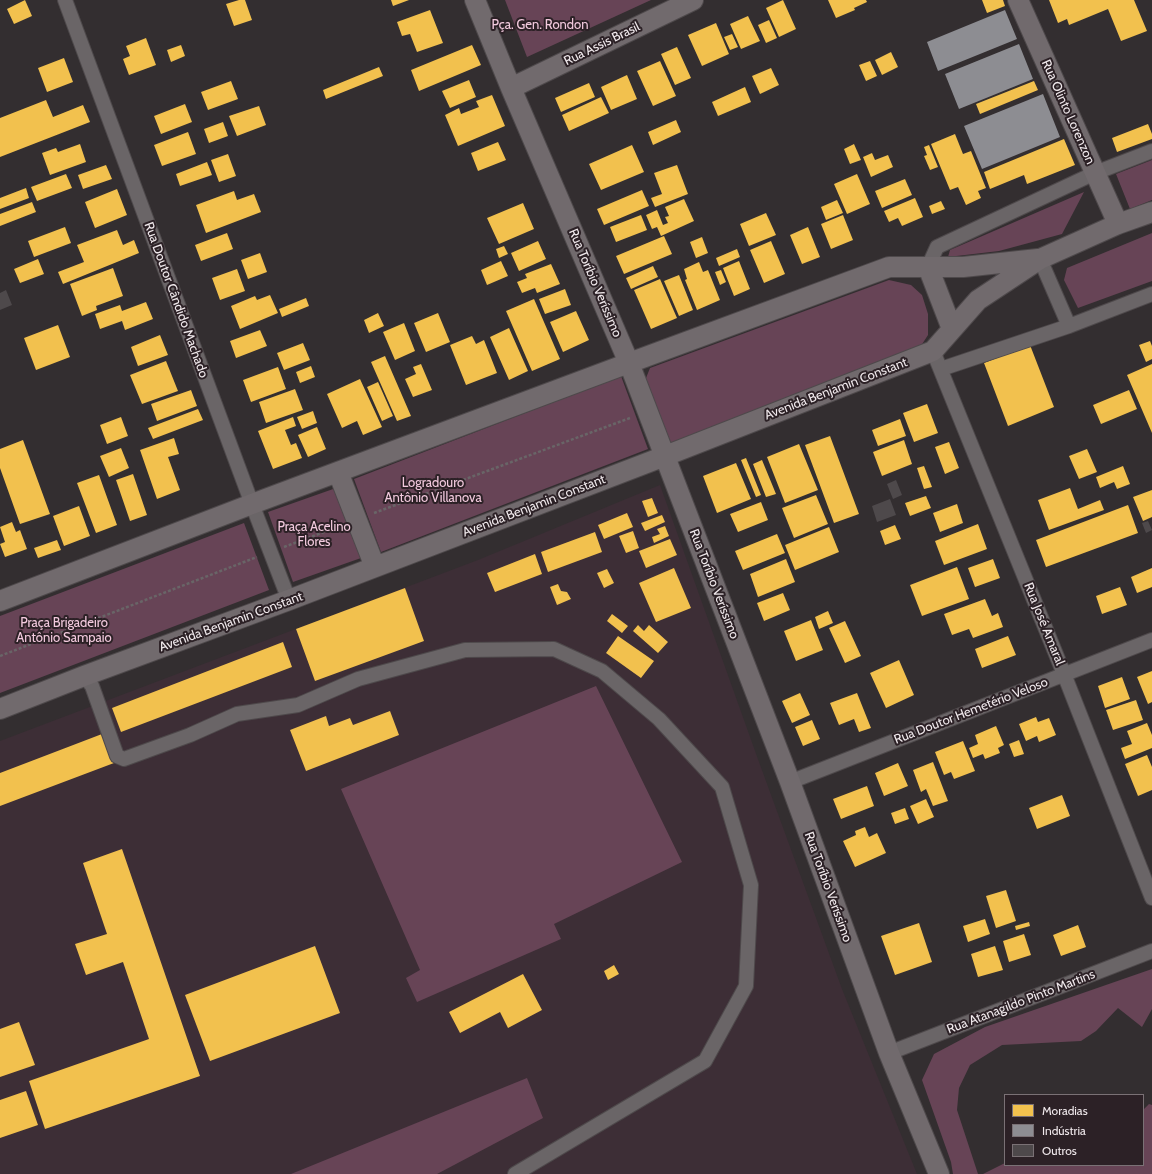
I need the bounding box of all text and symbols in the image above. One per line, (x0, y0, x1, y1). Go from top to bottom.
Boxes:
park label: Pça. Gen. Rondon (492, 17, 588, 33)
street label: Rua Assis Brasil (561, 19, 643, 69)
street label: Rua Olinto Lorenzon (1038, 57, 1098, 167)
street label: Rua Doutor Cândido Machado (141, 220, 211, 380)
street label: Rua Toríbio Veríssimo (565, 226, 625, 340)
street label: Avenida Benjamin Constant (762, 355, 910, 423)
street label: Avenida Benjamin Constant (460, 472, 608, 540)
park label: Logradouro Antônio Villanova (384, 475, 482, 506)
park label: Praça Acelino Flores (277, 519, 351, 550)
street label: Rua Toríbio Veríssimo (686, 527, 742, 641)
street label: Rua José Amaral (1020, 580, 1068, 668)
street label: Avenida Benjamin Constant (157, 589, 305, 655)
park label: Praça Brigadeiro Antônio Sampaio (16, 615, 112, 646)
street label: Rua Doutor Hemetério Veloso (892, 674, 1050, 748)
street label: Rua Toríbio Veríssimo (801, 830, 855, 944)
street label: Rua Atanagildo Pinto Martins (945, 966, 1097, 1038)
legend (1004, 1094, 1144, 1166)
text: Moradias (1042, 1103, 1088, 1118)
text: Indústria (1042, 1123, 1086, 1138)
text: Outros (1042, 1143, 1077, 1158)

